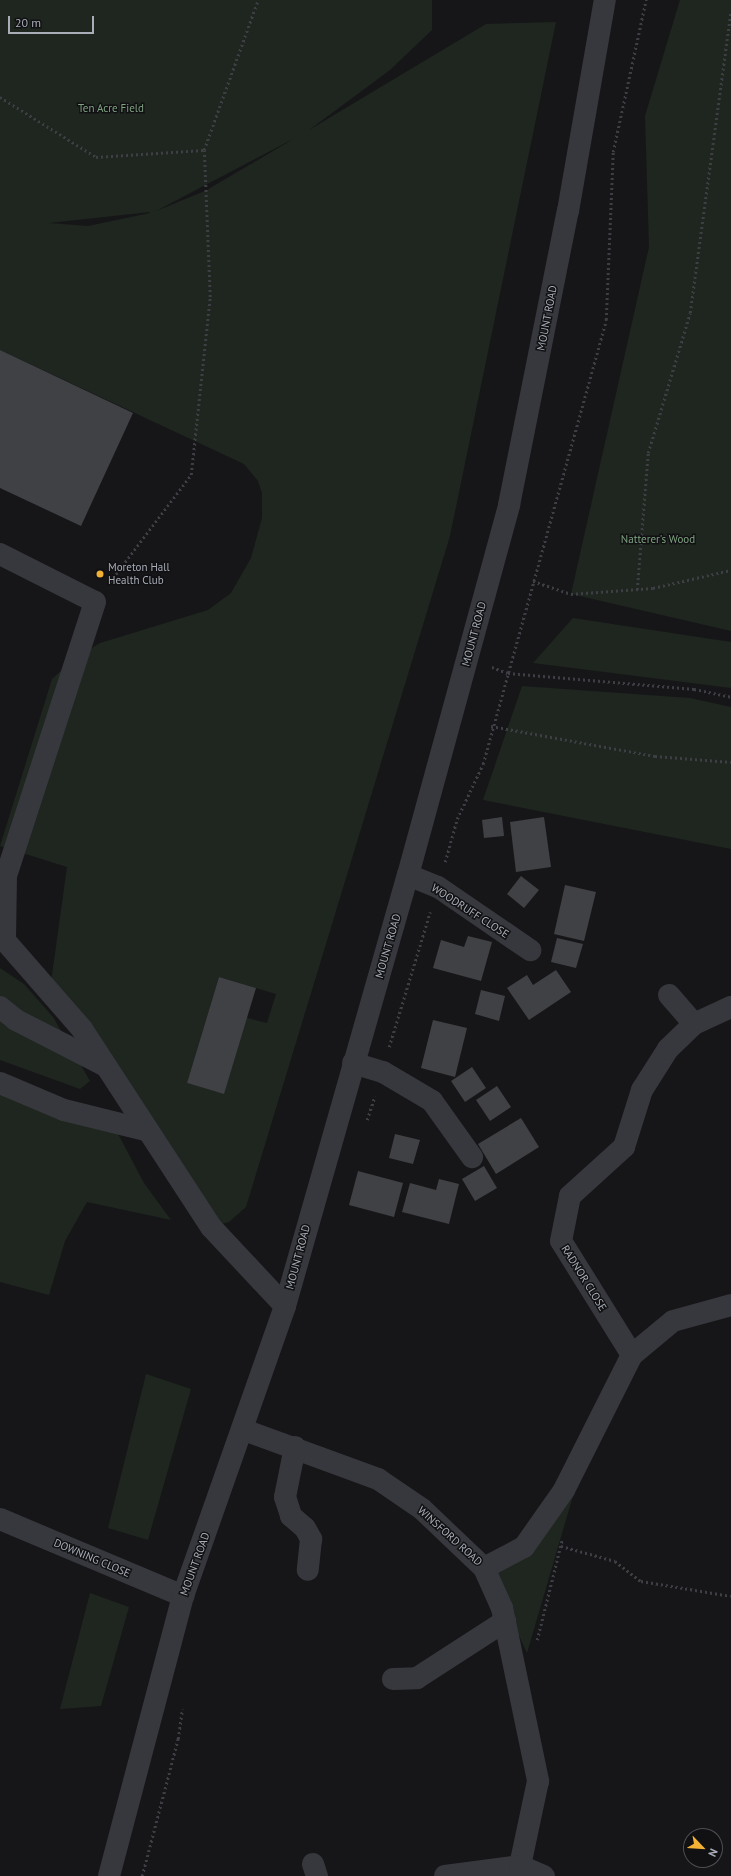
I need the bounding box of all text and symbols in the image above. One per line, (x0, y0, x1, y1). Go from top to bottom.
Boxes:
scale bar (10, 8, 96, 34)
text: 20 m (15, 15, 41, 30)
park label: Ten Acre Field (78, 101, 144, 115)
street label: MOUNT ROAD (534, 284, 560, 352)
park label: Natterer's Wood (621, 532, 695, 546)
place label: Moreton Hall Health Club (108, 561, 170, 587)
marker: Moreton Hall Health Club (95, 569, 105, 579)
street label: MOUNT ROAD (459, 600, 489, 668)
street label: WOODRUFF CLOSE (429, 881, 511, 941)
street label: MOUNT ROAD (372, 912, 404, 980)
street label: MOUNT ROAD (283, 1223, 313, 1291)
street label: RADNOR CLOSE (559, 1243, 609, 1313)
street label: WINSFORD ROAD (415, 1504, 485, 1568)
street label: MOUNT ROAD (177, 1530, 213, 1598)
street label: DOWNING CLOSE (52, 1536, 132, 1580)
north arrow (683, 1828, 723, 1868)
text: N (705, 1846, 721, 1859)

